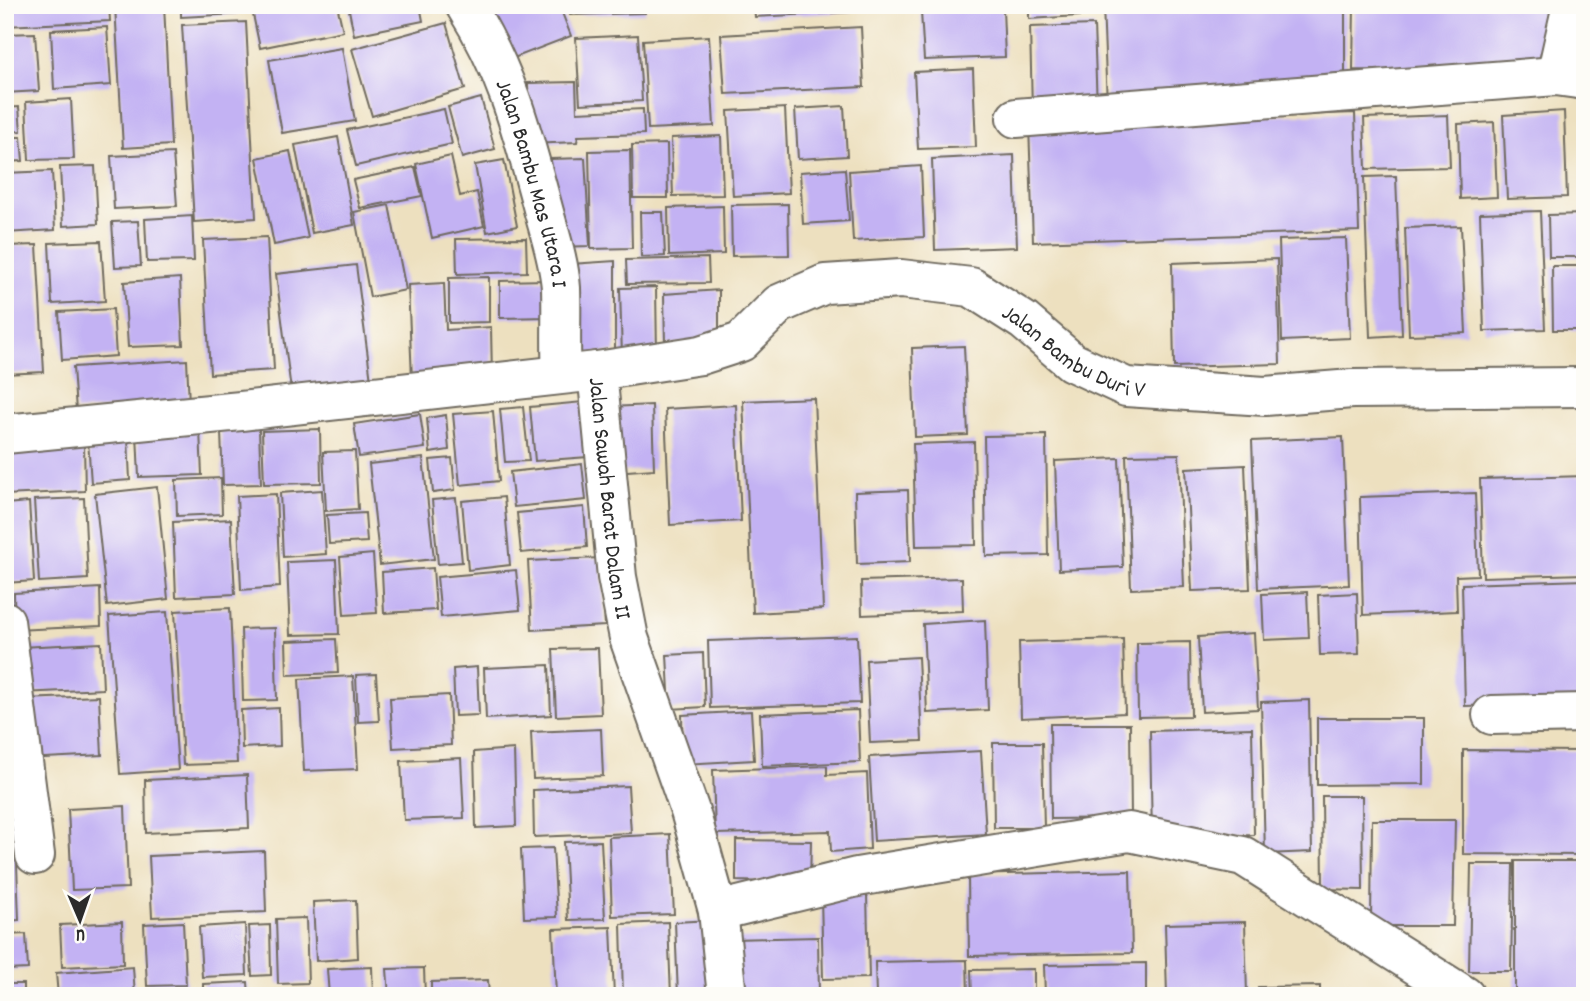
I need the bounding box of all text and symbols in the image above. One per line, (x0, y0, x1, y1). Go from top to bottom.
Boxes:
street label: Jalan Bambu Mas Utara I (485, 75, 574, 289)
street label: Jalan Bambu Duri V (994, 298, 1147, 408)
street label: Jalan Sawah Barat Dalam II (578, 376, 638, 623)
north arrow (46, 886, 116, 956)
text: U (75, 920, 86, 947)

